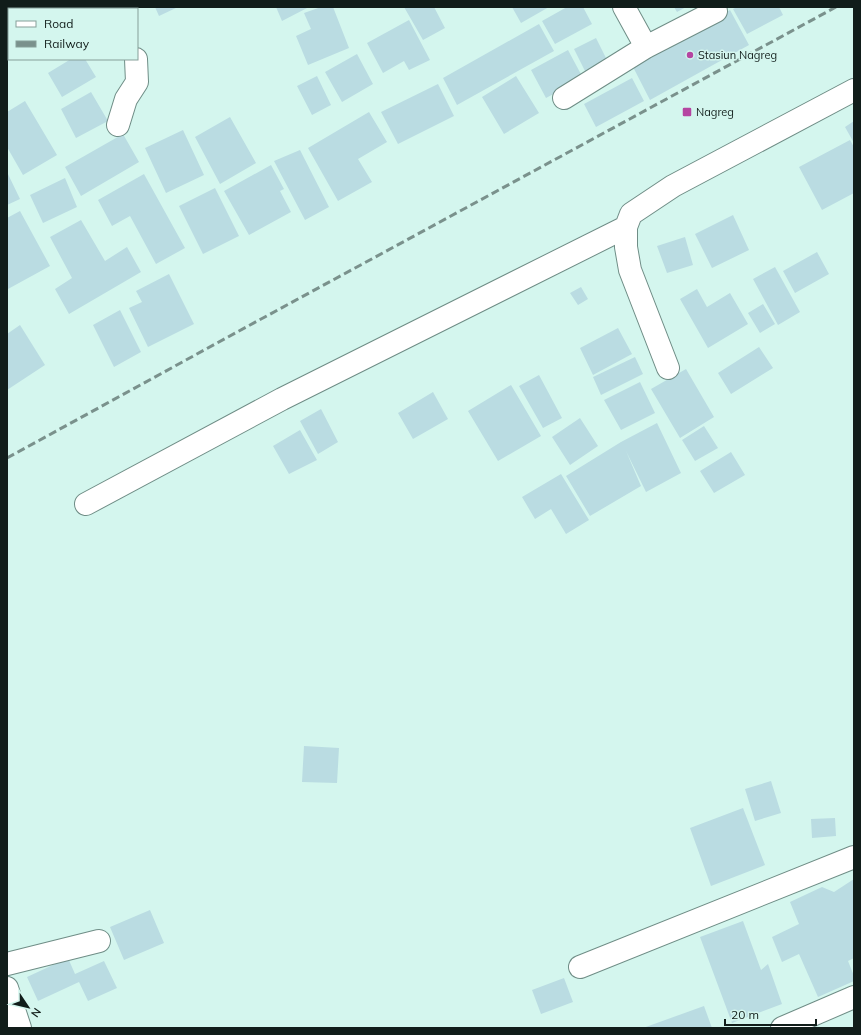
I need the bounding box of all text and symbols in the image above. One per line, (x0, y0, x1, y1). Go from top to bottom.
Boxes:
legend (8, 8, 138, 60)
text: Road (44, 16, 73, 31)
text: Railway (44, 36, 90, 51)
place label: Stasiun Nagreg (698, 48, 777, 62)
marker: Stasiun Nagreg (685, 50, 695, 60)
place label: Nagreg (696, 105, 734, 119)
marker: Nagreg (681, 106, 693, 118)
north arrow (8, 987, 48, 1027)
scale bar (725, 1001, 816, 1027)
text: N (28, 1005, 44, 1020)
text: 20 m (731, 1007, 759, 1022)

